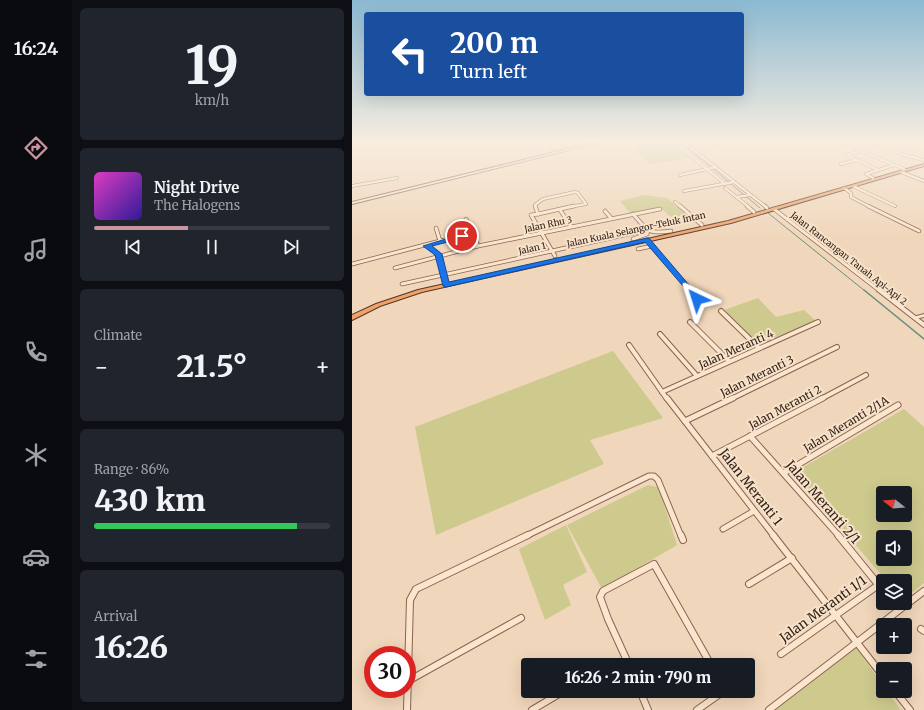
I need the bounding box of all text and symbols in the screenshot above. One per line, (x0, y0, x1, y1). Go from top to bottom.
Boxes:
text: 200 m (450, 25, 538, 61)
icon: left (384, 28, 436, 80)
text: 19 (185, 33, 239, 98)
text: 16:24 (14, 37, 58, 60)
text: Turn left (450, 60, 527, 83)
text: km/h (195, 92, 229, 109)
icon: directions (22, 134, 50, 162)
text: Night Drive (154, 178, 239, 197)
text: The Halogens (154, 197, 240, 214)
street label: Jalan Kuala Selangor-Teluk Intan (565, 209, 706, 249)
street label: Jalan Rancangan Tanah Api-Api 2 (788, 209, 909, 307)
street label: Jalan Rhu 3 (522, 214, 573, 235)
pin (445, 219, 479, 253)
icon: arrive (451, 225, 473, 247)
icon: music (22, 236, 50, 264)
icon: previous (122, 236, 144, 258)
icon: pause (201, 236, 223, 258)
icon: next (280, 236, 302, 258)
street label: Jalan 1 (516, 240, 547, 257)
position arrow (676, 278, 718, 320)
street label: Jalan Meranti 4 (695, 326, 776, 372)
text: Climate (94, 327, 142, 344)
icon: phone (22, 338, 50, 366)
text: 21.5° (177, 347, 247, 385)
street label: Jalan Meranti 3 (717, 352, 796, 400)
text: − (94, 353, 109, 381)
text: + (315, 353, 330, 381)
street label: Jalan Meranti 2 (745, 382, 824, 433)
street label: Jalan Meranti 2/1A (800, 393, 891, 456)
icon: climate (22, 441, 50, 469)
street label: Jalan Meranti 1 (715, 444, 786, 529)
street label: Jalan Meranti 2/1 (781, 456, 864, 547)
text: Range · 86% (94, 461, 169, 478)
text: 430 km (94, 481, 206, 519)
north arrow (876, 486, 912, 522)
map controls (876, 486, 912, 698)
button: sound (876, 530, 912, 566)
icon: car (22, 543, 50, 571)
street label: Jalan Meranti 1/1 (775, 572, 870, 647)
button: layers (876, 574, 912, 610)
text: Arrival (94, 608, 137, 625)
button: + (876, 618, 912, 654)
text: 16:26 (94, 628, 168, 666)
icon: filters (22, 645, 50, 673)
speed limit sign: 30 (364, 646, 416, 698)
button: − (876, 662, 912, 698)
text: 16:26 · 2 min · 790 m (565, 668, 711, 687)

